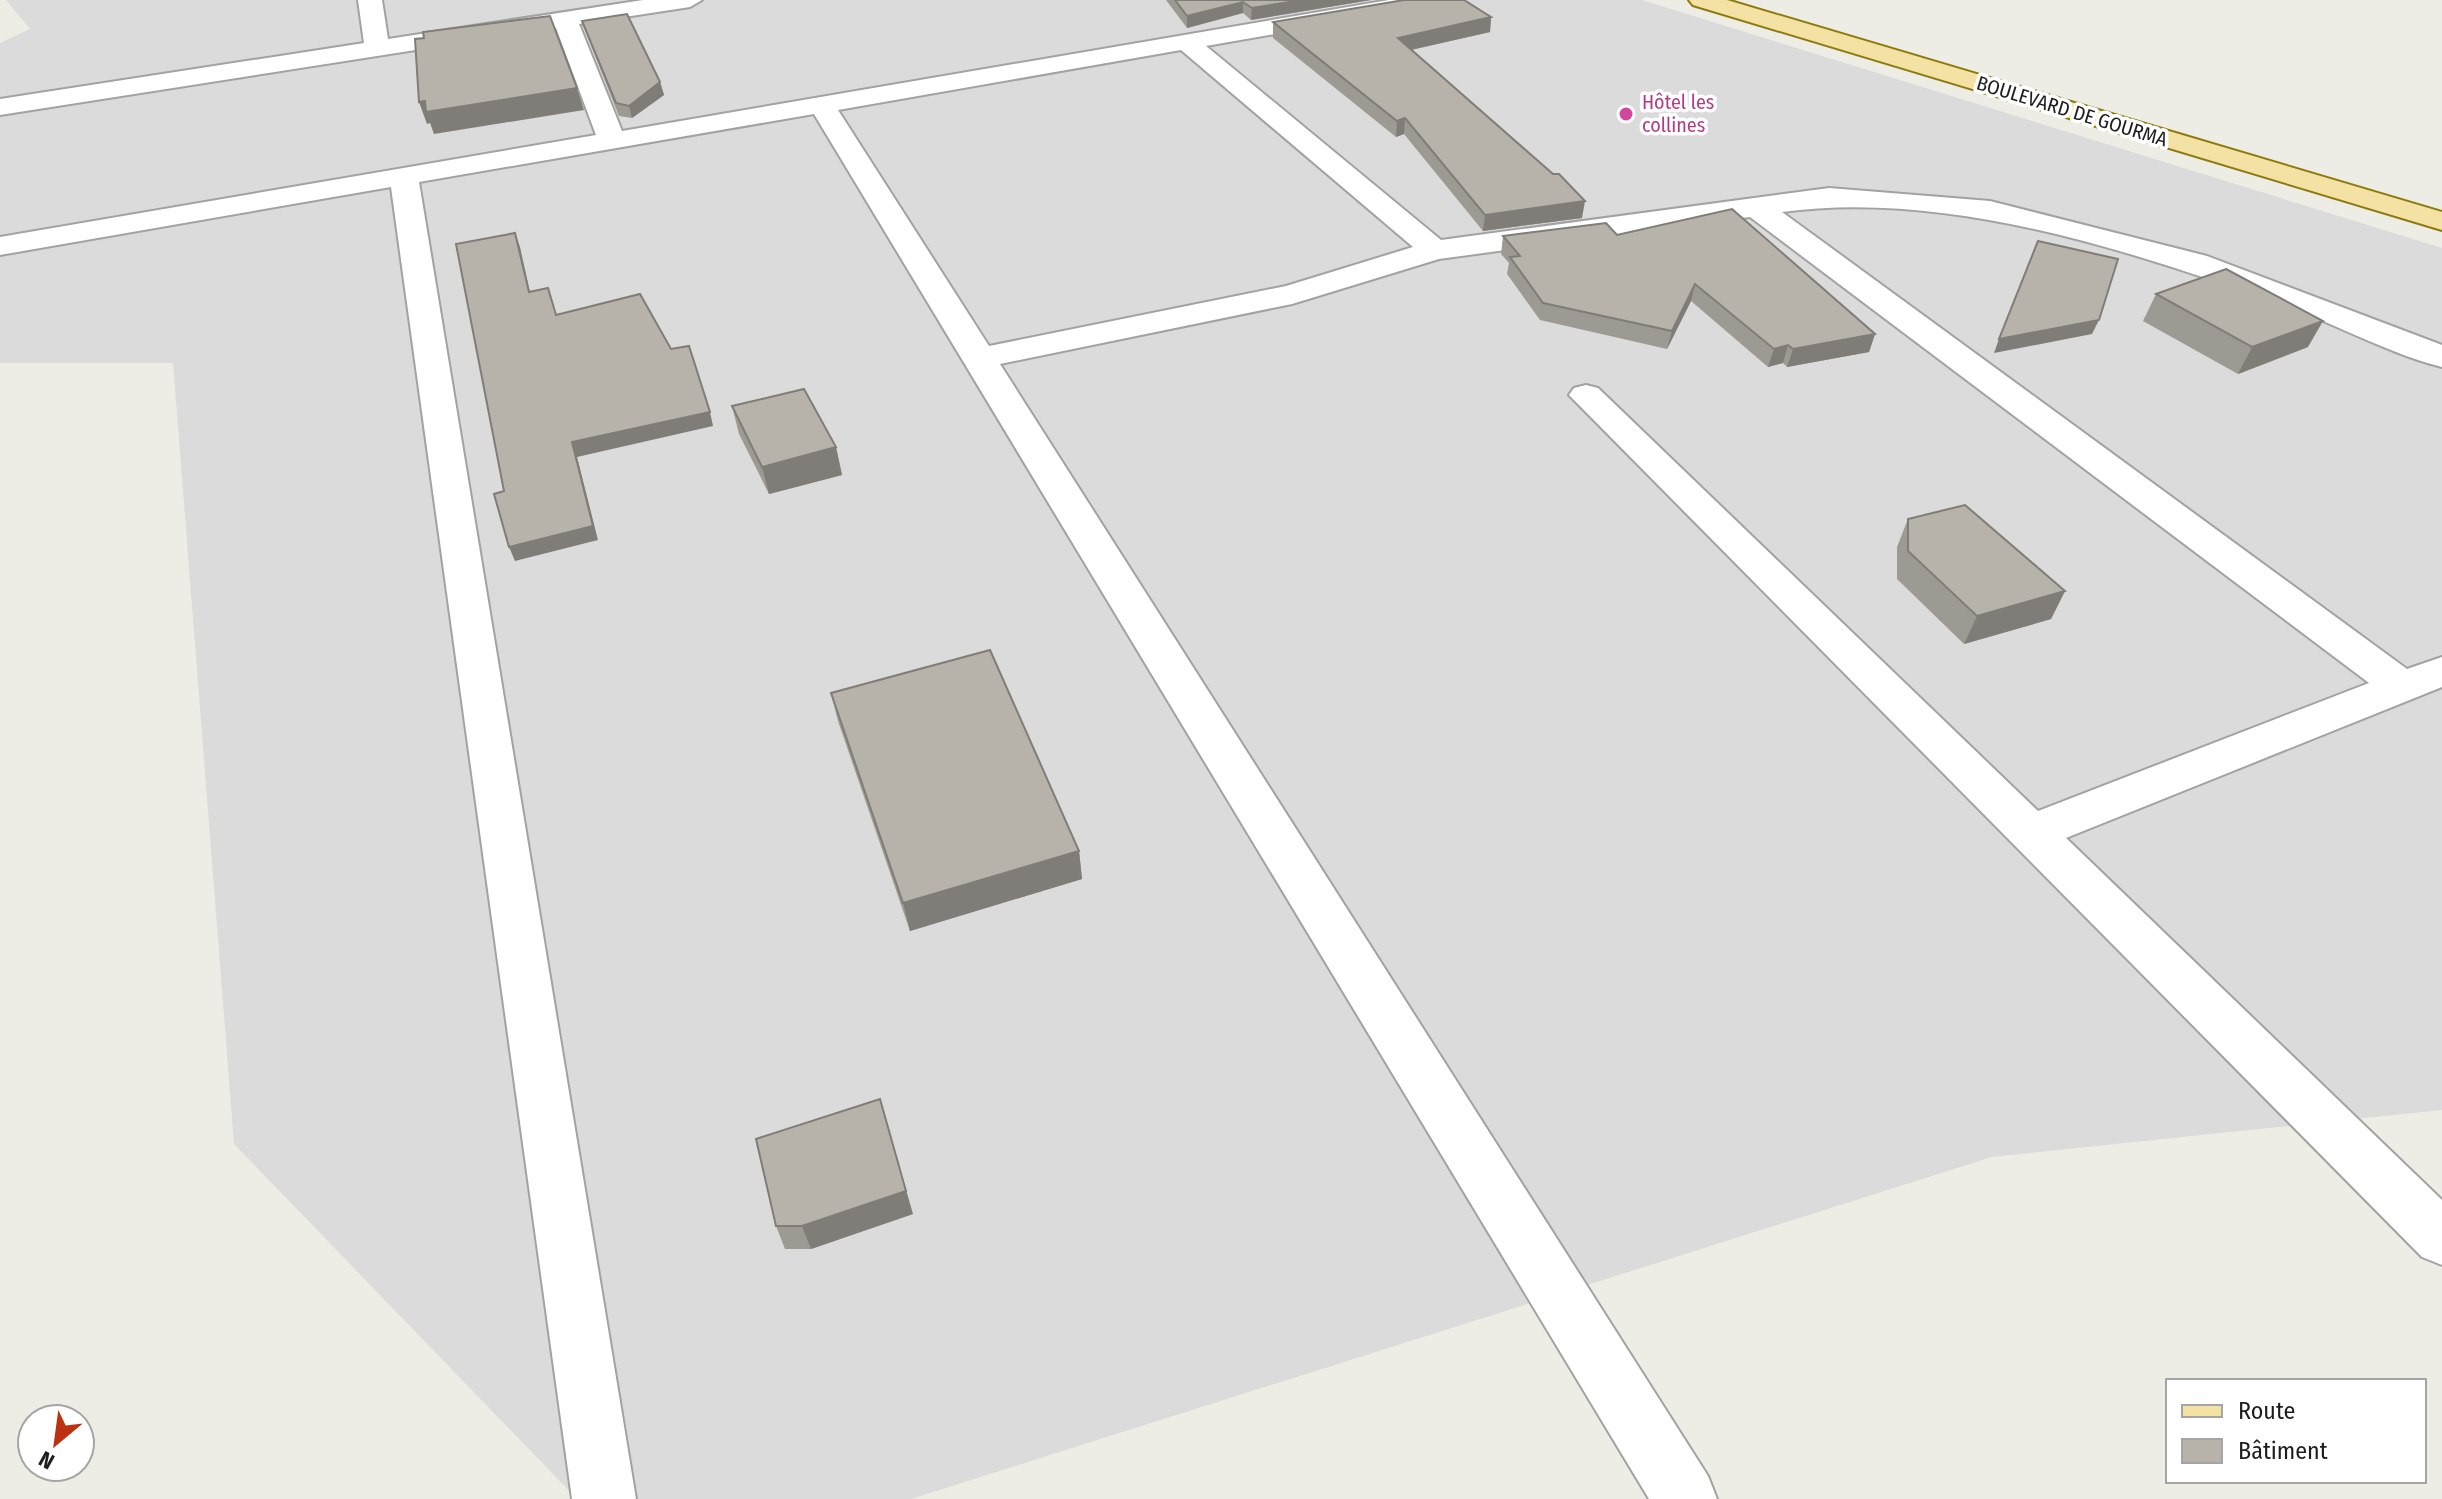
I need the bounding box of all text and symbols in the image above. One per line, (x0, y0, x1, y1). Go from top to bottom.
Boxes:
street label: BOULEVARD DE GOURMA (1974, 71, 2171, 152)
place label: Hôtel les collines (1642, 90, 1714, 137)
marker: Hôtel les collines (1617, 105, 1635, 123)
legend (2166, 1379, 2426, 1483)
text: Route (2238, 1397, 2295, 1425)
north arrow (16, 1403, 96, 1483)
text: Bâtiment (2238, 1437, 2328, 1465)
text: N (34, 1445, 59, 1475)

